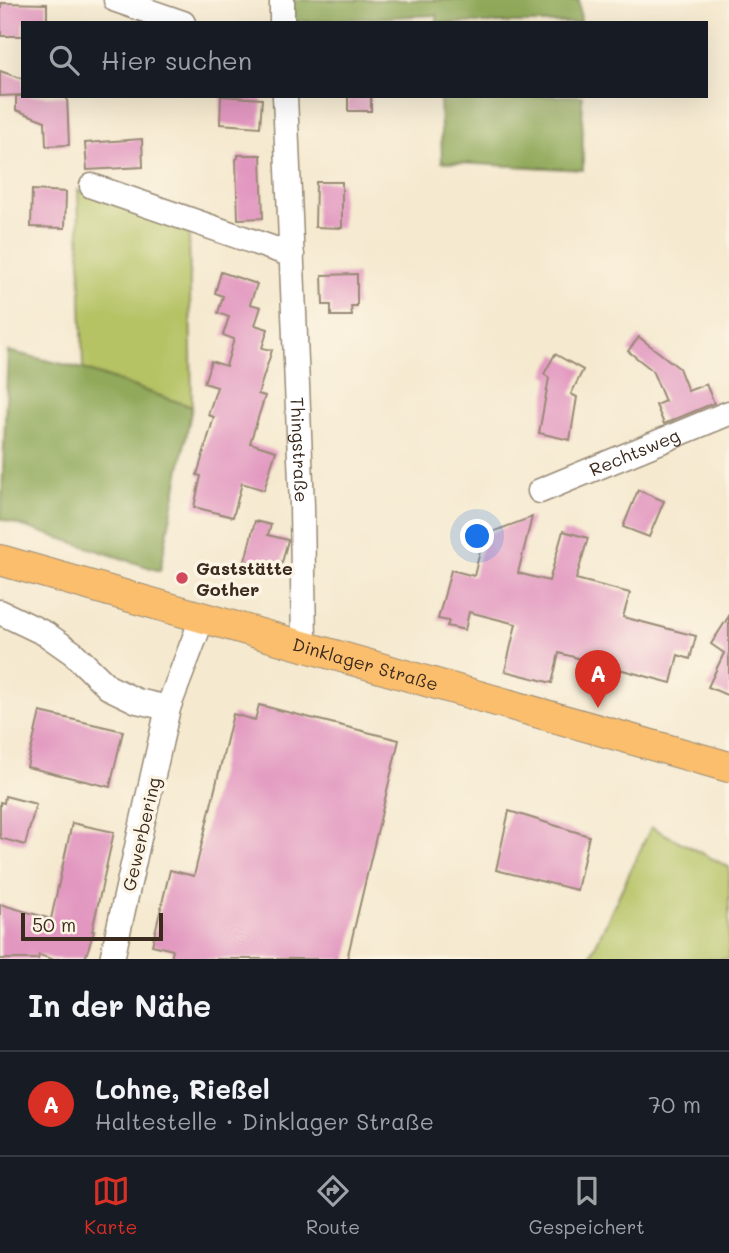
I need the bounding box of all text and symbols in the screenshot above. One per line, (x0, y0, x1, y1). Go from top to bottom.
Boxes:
search box (21, 21, 708, 98)
icon: search (45, 41, 83, 79)
text: Hier suchen (101, 43, 252, 77)
street label: Thingstraße (285, 396, 314, 503)
street label: Rechtsweg (585, 423, 683, 481)
your location (460, 519, 494, 553)
place label: Gaststätte Gother (196, 556, 293, 601)
marker: Gaststätte Gother (174, 570, 190, 586)
street label: Dinklager Straße (290, 632, 441, 696)
pin: A (575, 650, 621, 708)
street label: Gewerbering (116, 775, 166, 893)
scale bar (21, 910, 163, 942)
text: 50 m (32, 912, 76, 937)
text: In der Nähe (28, 985, 211, 1025)
text: Lohne, Rießel (95, 1072, 270, 1106)
text: A (43, 1089, 59, 1119)
text: 70 m (648, 1089, 701, 1119)
text: Haltestelle · Dinklager Straße (95, 1106, 434, 1136)
tab: Karte (84, 1172, 137, 1239)
tab: Route (306, 1172, 360, 1239)
tab: Gespeichert (529, 1172, 645, 1239)

